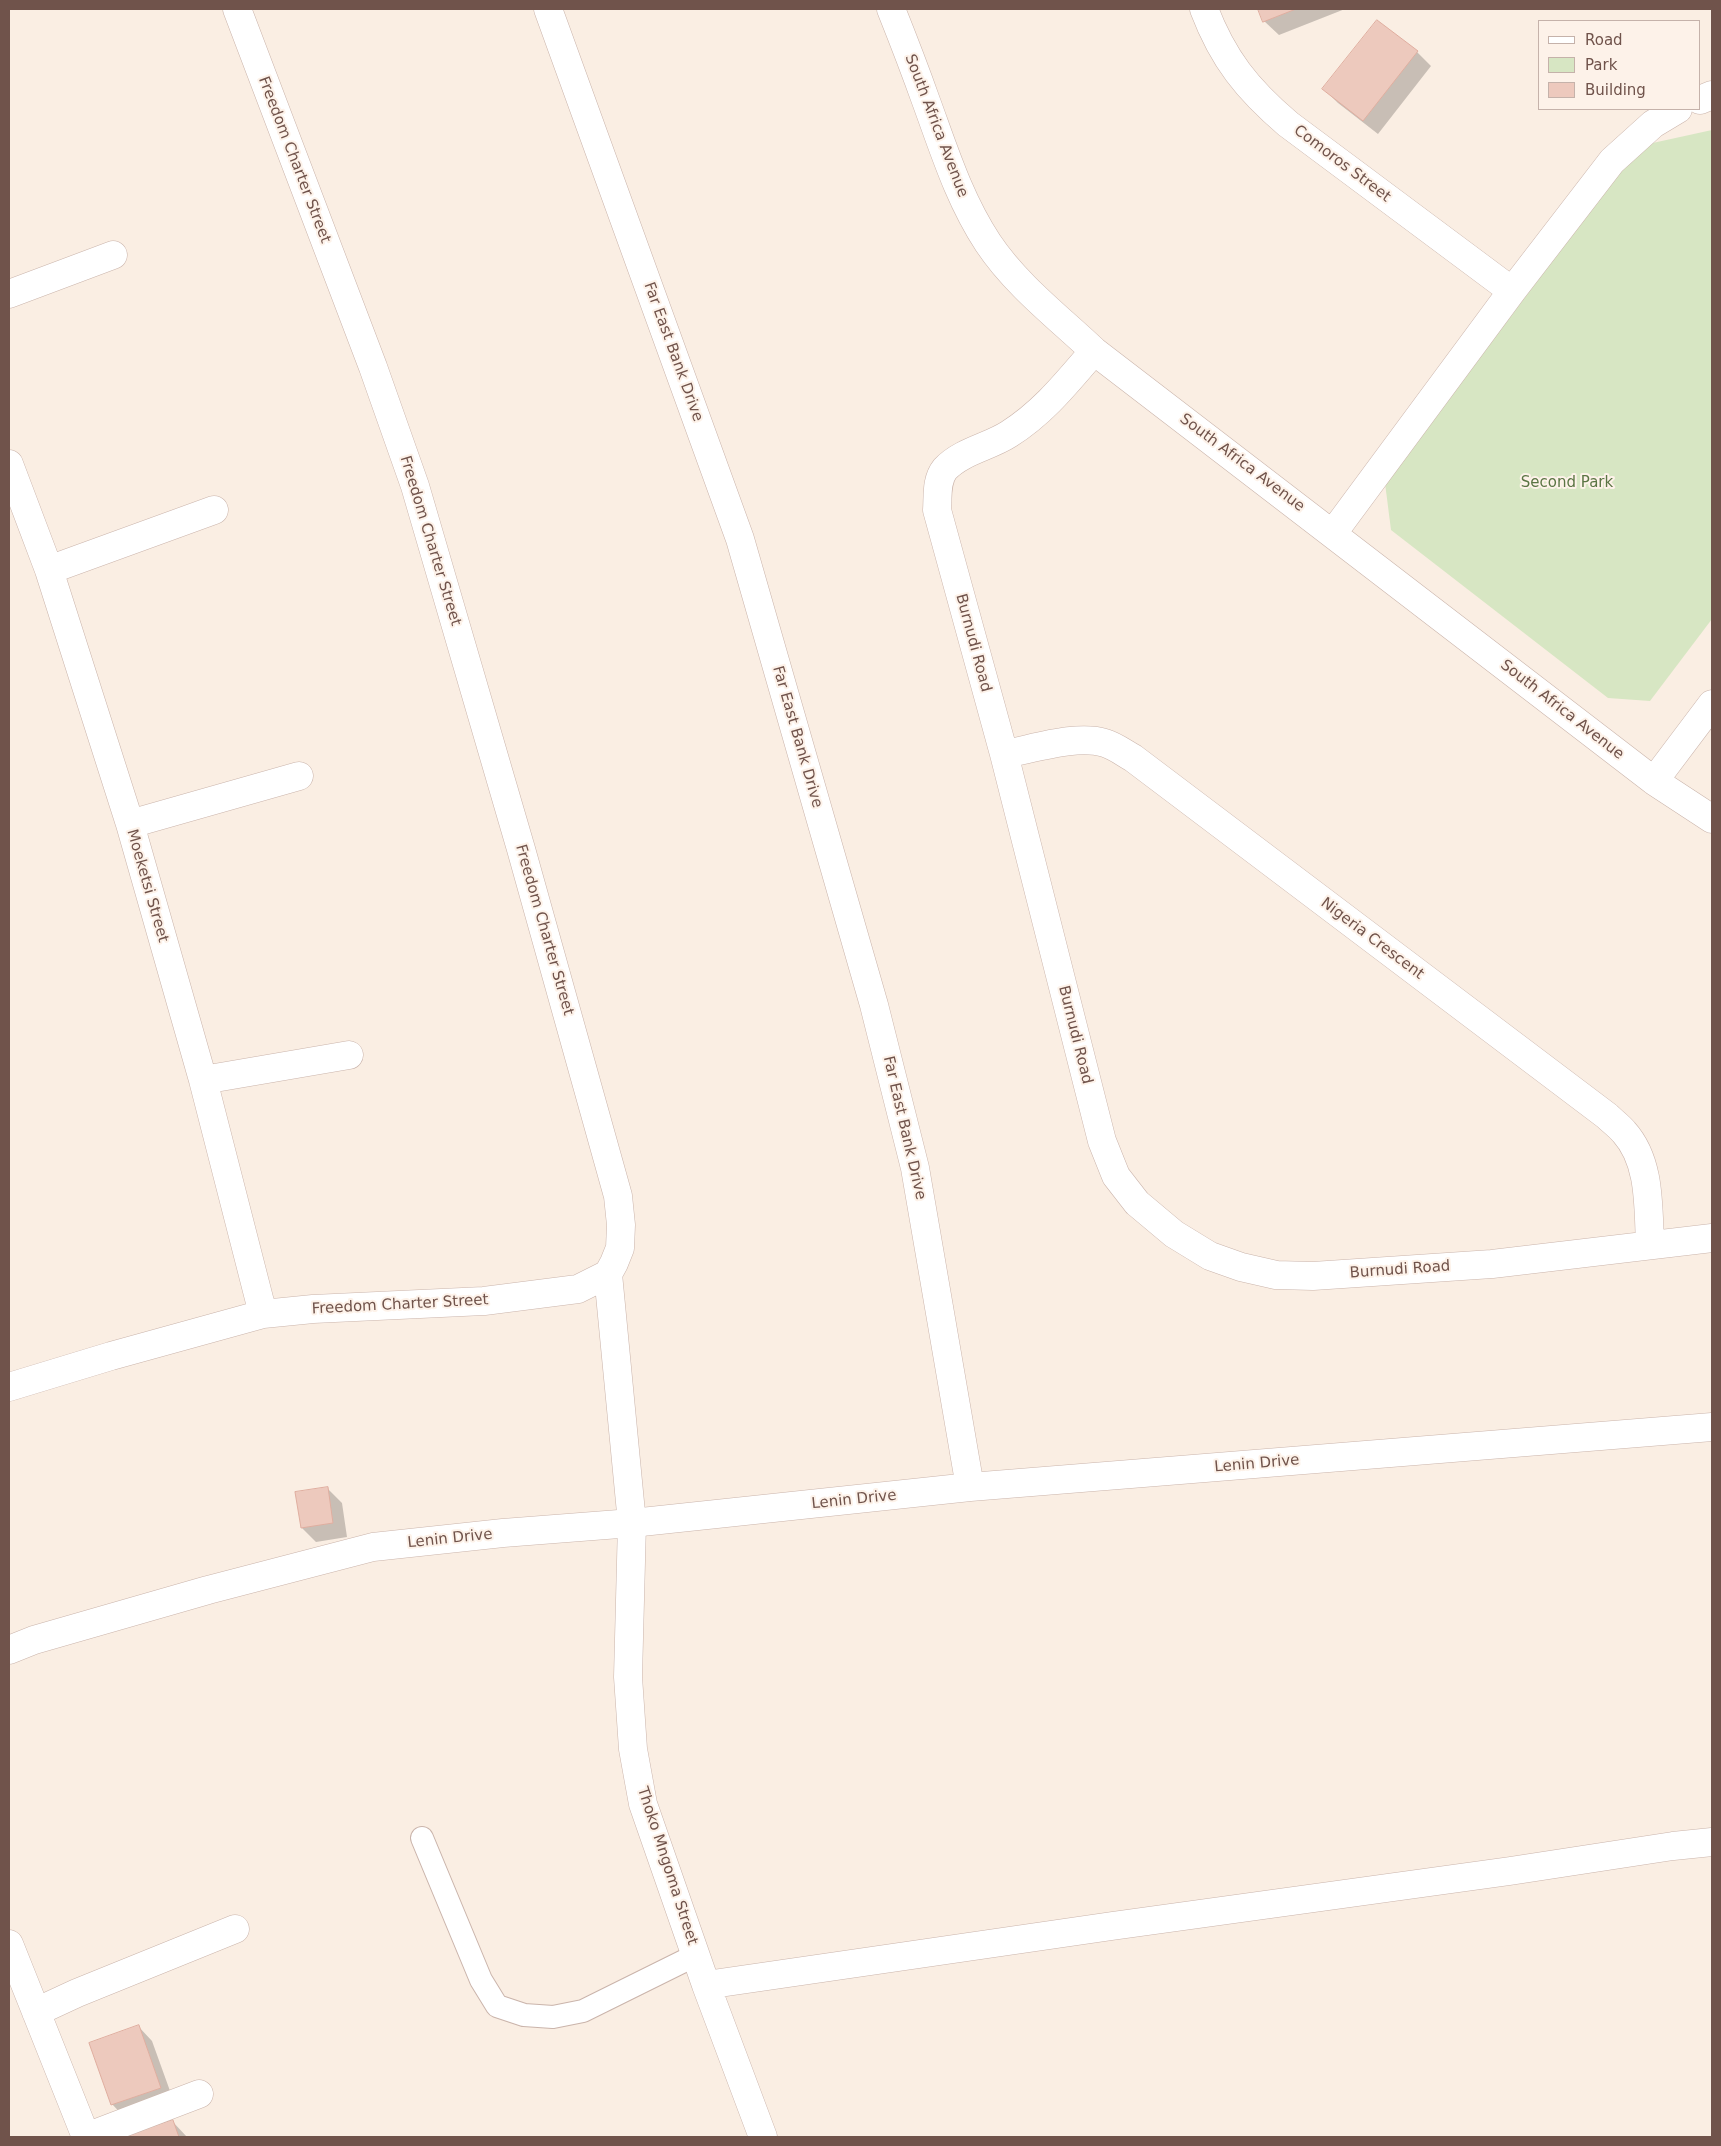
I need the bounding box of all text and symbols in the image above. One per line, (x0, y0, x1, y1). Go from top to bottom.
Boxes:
legend (1538, 20, 1701, 110)
text: Road (1585, 31, 1623, 49)
street label: South Africa Avenue (900, 52, 972, 200)
text: Park (1585, 56, 1617, 74)
street label: Freedom Charter Street (254, 74, 334, 246)
text: Building (1585, 81, 1646, 99)
street label: Comoros Street (1290, 122, 1394, 206)
street label: Far East Bank Drive (639, 280, 707, 424)
street label: South Africa Avenue (1176, 410, 1308, 516)
street label: Freedom Charter Street (396, 454, 464, 628)
park label: Second Park (1521, 474, 1613, 492)
street label: Burnudi Road (951, 592, 995, 694)
street label: South Africa Avenue (1497, 656, 1627, 764)
street label: Far East Bank Drive (768, 664, 826, 810)
street label: Moeketsi Street (122, 827, 172, 945)
street label: Freedom Charter Street (511, 843, 577, 1017)
street label: Nigeria Crescent (1317, 894, 1427, 984)
street label: Burnudi Road (1054, 984, 1096, 1086)
street label: Far East Bank Drive (879, 1054, 929, 1202)
street label: Burnudi Road (1349, 1258, 1451, 1282)
street label: Freedom Charter Street (311, 1291, 489, 1319)
street label: Lenin Drive (1214, 1451, 1300, 1477)
street label: Lenin Drive (811, 1487, 897, 1513)
street label: Lenin Drive (407, 1526, 493, 1552)
street label: Thoko Mngoma Street (633, 1785, 701, 1947)

